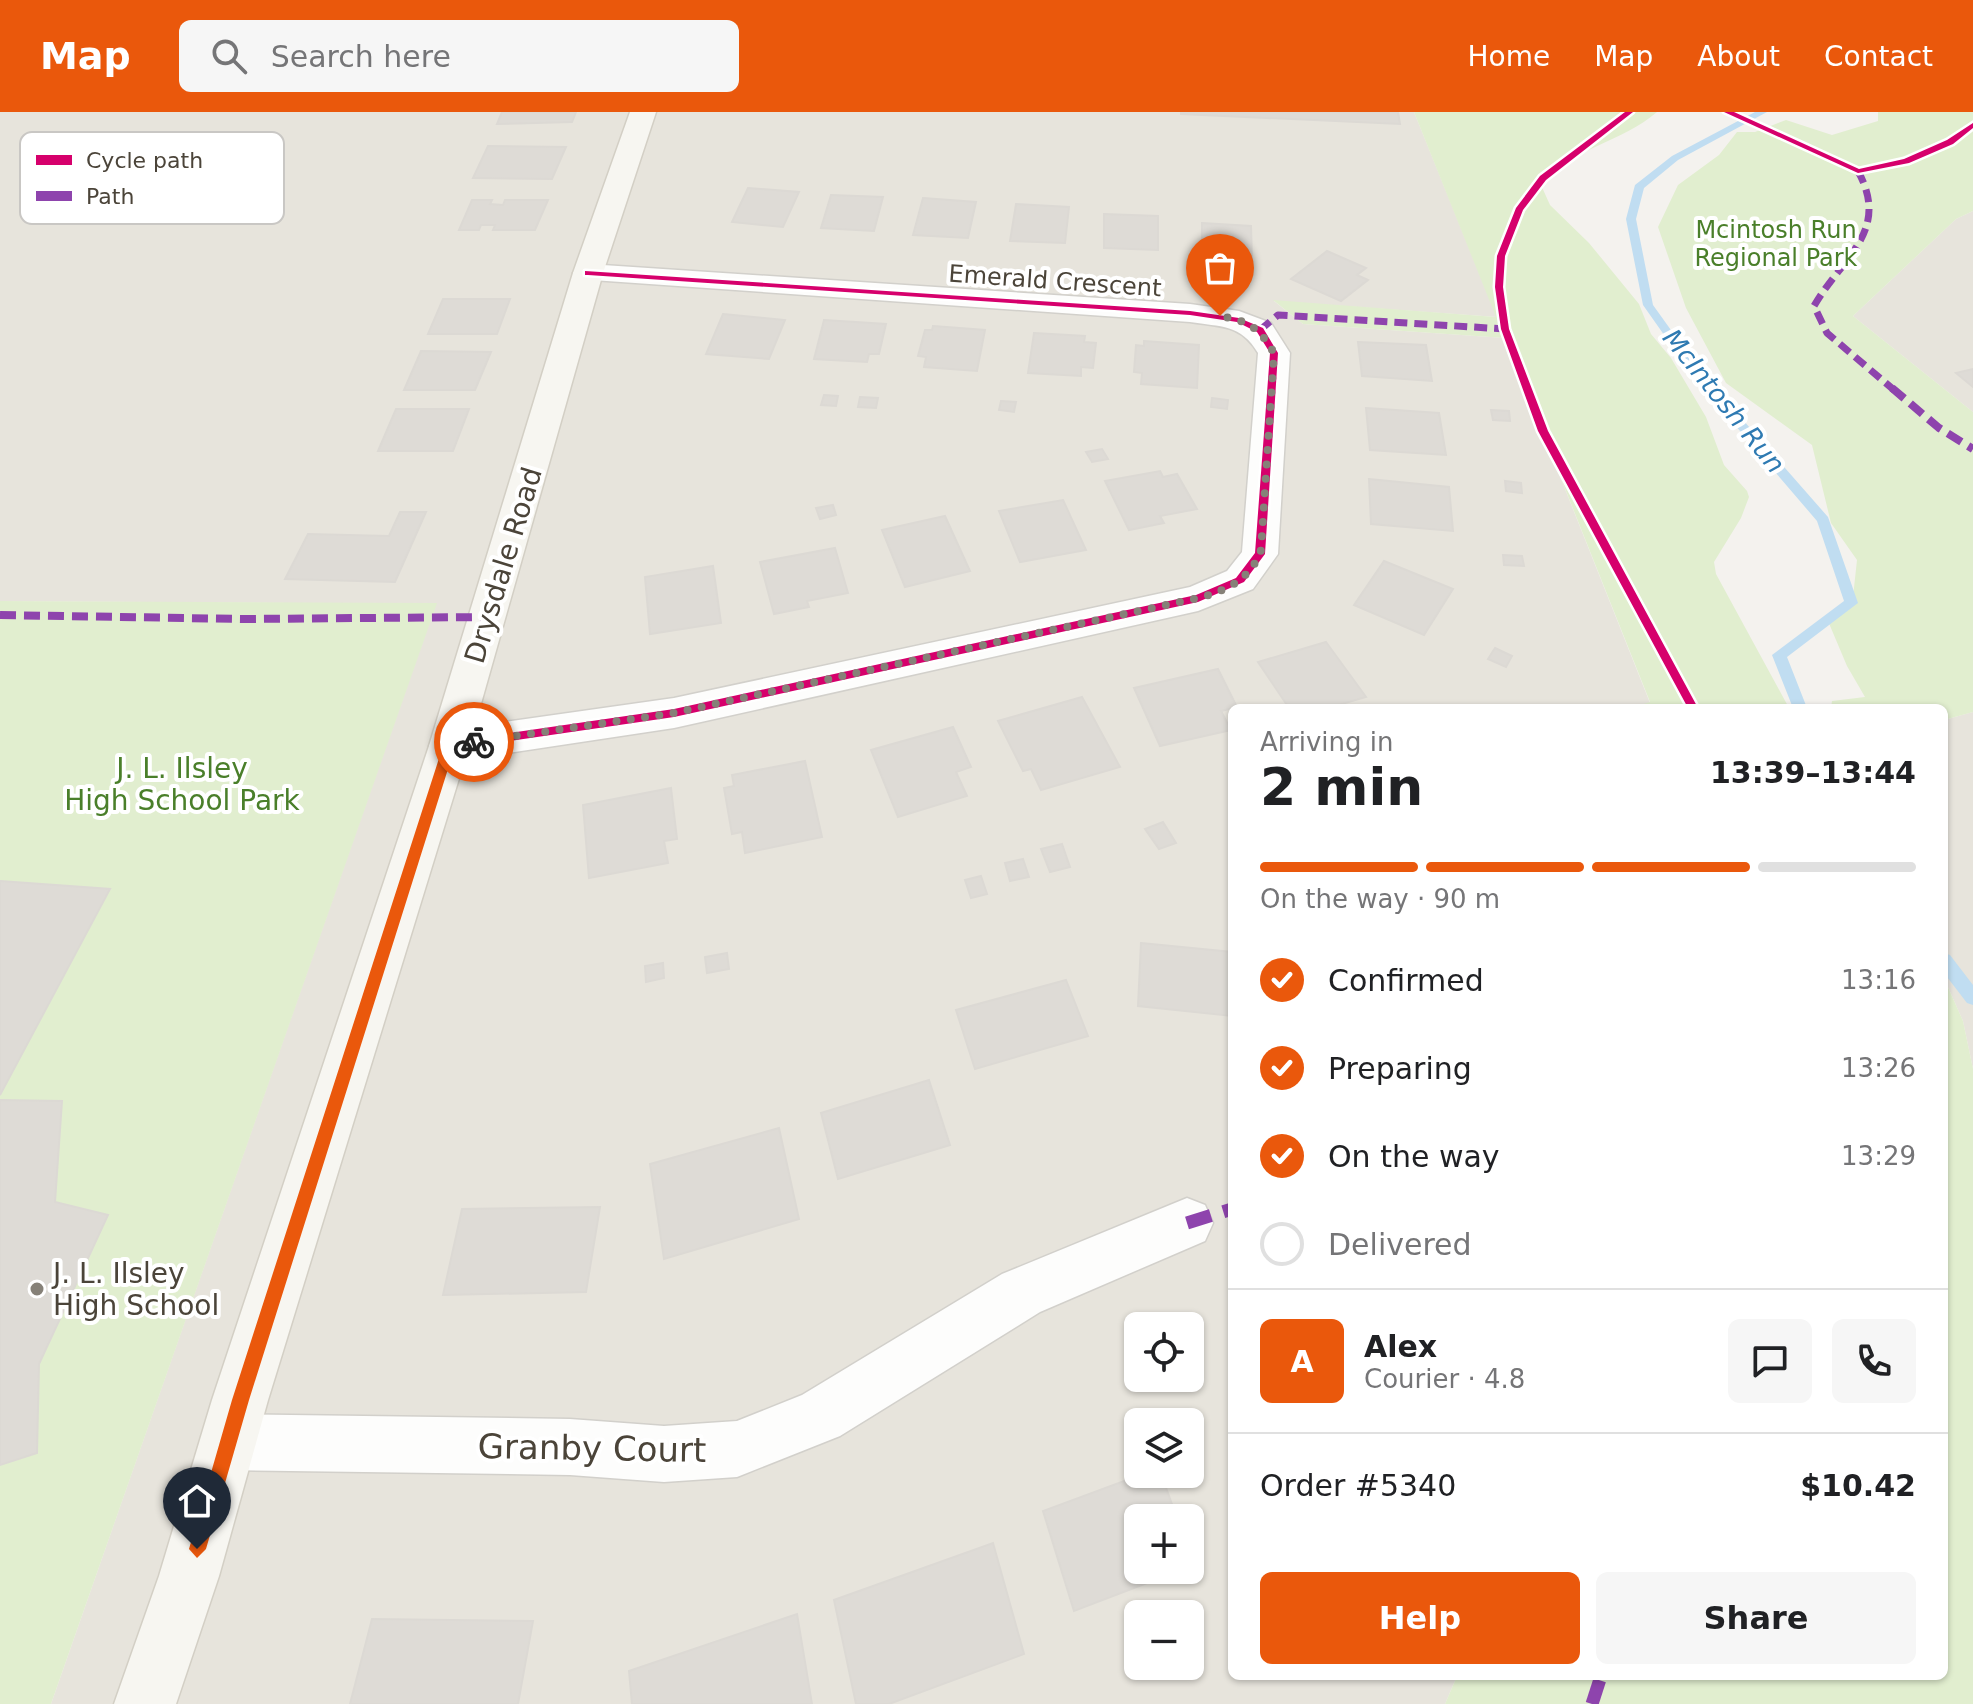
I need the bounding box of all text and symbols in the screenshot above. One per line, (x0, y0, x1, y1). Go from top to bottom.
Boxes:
search box (179, 20, 739, 92)
text: Map (40, 34, 131, 78)
icon: search (207, 34, 251, 78)
text: Search here (271, 39, 451, 74)
text: Home (1467, 40, 1550, 73)
text: Map (1594, 40, 1653, 73)
text: About (1697, 40, 1780, 73)
text: Contact (1824, 40, 1933, 73)
legend (20, 132, 284, 224)
text: Cycle path (86, 148, 203, 173)
text: Path (86, 184, 134, 209)
park label: Mcintosh Run Regional Park (1694, 216, 1858, 272)
pin (1186, 234, 1254, 316)
icon: bag (1198, 246, 1242, 290)
street label: Emerald Crescent (948, 260, 1162, 302)
water label: McIntosh Run (1657, 323, 1791, 479)
street label: Drysdale Road (458, 463, 549, 667)
courier (434, 702, 514, 782)
icon: bike (452, 720, 496, 764)
text: Arriving in (1260, 727, 1394, 757)
park label: J. L. Ilsley High School Park (64, 752, 301, 817)
text: 13:39–13:44 (1710, 755, 1916, 790)
text: 2 min (1260, 757, 1423, 817)
text: On the way · 90 m (1260, 884, 1500, 914)
icon: check (1260, 958, 1304, 1002)
text: Confirmed (1328, 963, 1484, 998)
text: 13:16 (1841, 965, 1916, 995)
icon: check (1260, 1046, 1304, 1090)
text: Preparing (1328, 1051, 1472, 1086)
text: 13:26 (1841, 1053, 1916, 1083)
icon: check (1260, 1134, 1304, 1178)
text: On the way (1328, 1139, 1500, 1174)
text: 13:29 (1841, 1141, 1916, 1171)
text: Delivered (1328, 1227, 1472, 1262)
place label: J. L. Ilsley High School (51, 1257, 219, 1322)
marker: J. L. Ilsley High School (28, 1280, 46, 1298)
map controls (1124, 1312, 1204, 1680)
button: locate (1124, 1312, 1204, 1392)
button: chat (1728, 1319, 1812, 1403)
button: phone (1832, 1319, 1916, 1403)
text: Alex (1364, 1329, 1437, 1364)
text: A (1290, 1344, 1314, 1379)
text: Courier · 4.8 (1364, 1364, 1525, 1394)
button: layers (1124, 1408, 1204, 1488)
street label: Granby Court (477, 1426, 707, 1470)
pin (163, 1467, 231, 1549)
text: Order #5340 (1260, 1468, 1456, 1503)
text: $10.42 (1800, 1468, 1916, 1503)
icon: home (175, 1479, 219, 1523)
button: + (1124, 1504, 1204, 1584)
button: Help (1260, 1572, 1580, 1664)
button: Share (1596, 1572, 1916, 1664)
button: − (1124, 1600, 1204, 1680)

